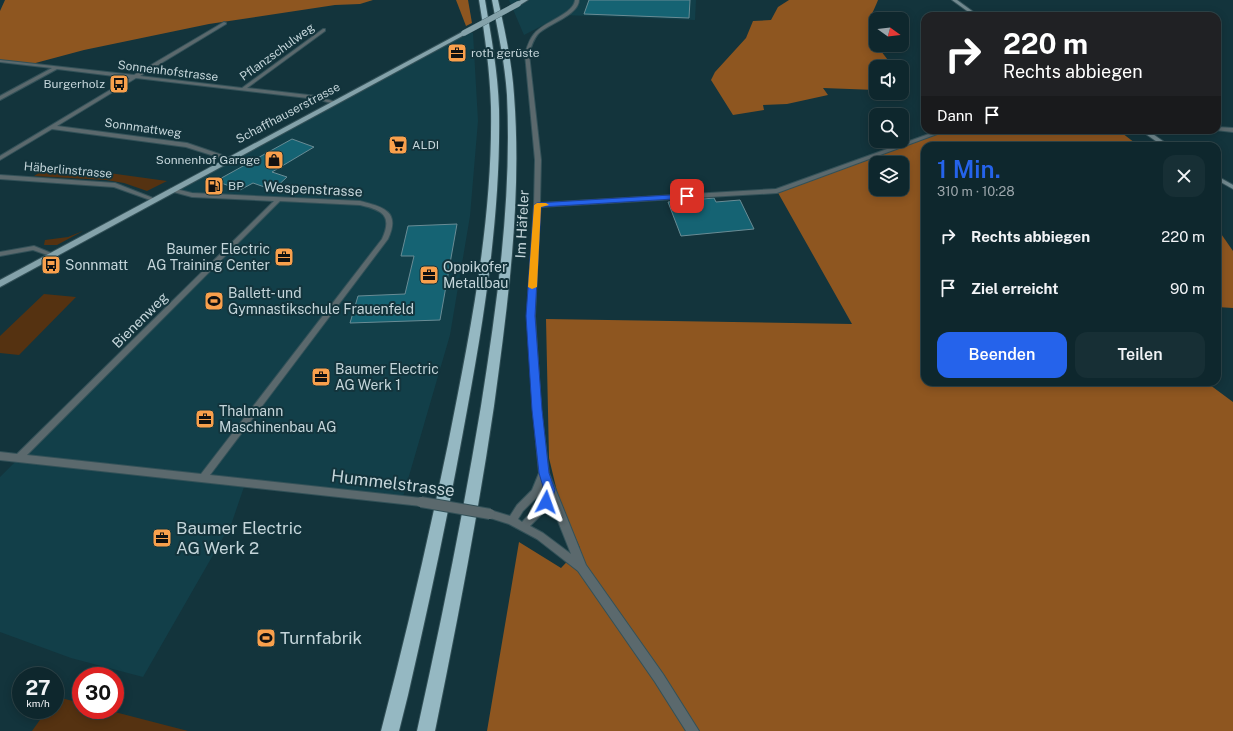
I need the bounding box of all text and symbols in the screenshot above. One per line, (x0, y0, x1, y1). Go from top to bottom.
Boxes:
north arrow (869, 12, 909, 52)
map controls (869, 12, 909, 196)
street label: Pflanzschulweg (237, 20, 317, 84)
text: 220 m (1003, 27, 1088, 60)
icon: right (937, 28, 989, 80)
office icon: roth gerüste (446, 42, 468, 64)
place label: roth gerüste (471, 46, 540, 60)
street label: Sonnenhofstrasse (117, 58, 219, 84)
button: sound (869, 60, 909, 100)
text: Rechts abbiegen (1003, 61, 1143, 82)
bus stop icon: Burgerholz (108, 73, 130, 95)
place label: Burgerholz (43, 77, 105, 91)
street label: Schaffhauserstrasse (234, 80, 343, 146)
icon: arrive (981, 104, 1003, 126)
text: Dann (937, 107, 973, 124)
button: search (869, 108, 909, 148)
street label: Sonnmattweg (104, 116, 182, 140)
supermarket icon: ALDI (387, 134, 409, 156)
place label: ALDI (412, 138, 439, 152)
shop icon: Sonnenhof Garage (263, 149, 285, 171)
place label: Sonnenhof Garage (156, 153, 260, 167)
text: 1 Min. (937, 155, 1001, 183)
button: close (1163, 155, 1205, 197)
button: layers (869, 156, 909, 196)
street label: Häberlinstrasse (23, 159, 113, 181)
fuel station icon: BP (203, 175, 225, 197)
street label: Wespenstrasse (263, 178, 363, 200)
place label: BP (228, 179, 244, 193)
pin (670, 179, 704, 213)
text: 310 m · 10:28 (937, 184, 1015, 199)
icon: arrive (676, 185, 698, 207)
street label: Im Häfeler (512, 189, 532, 259)
icon: right (937, 225, 959, 247)
text: Rechts abbiegen (971, 228, 1090, 245)
text: 220 m (1161, 228, 1205, 245)
place label: Baumer Electric AG Training Center (147, 241, 270, 273)
office icon: Baumer Electric AG Training Center (273, 246, 295, 268)
bus stop icon: Sonnmatt (40, 254, 62, 276)
place label: Sonnmatt (65, 257, 128, 273)
place label: Oppikofer Metallbau (443, 259, 508, 291)
office icon: Oppikofer Metallbau (418, 264, 440, 286)
icon: arrive (937, 277, 959, 299)
text: Ziel erreicht (971, 280, 1058, 297)
text: 90 m (1170, 280, 1205, 297)
place label: Ballett- und Gymnastikschule Frauenfeld (228, 285, 414, 317)
street label: Bienenweg (109, 289, 171, 351)
sports icon: Ballett- und Gymnastikschule Frauenfeld (203, 290, 225, 312)
button: Beenden (937, 332, 1067, 378)
button: Teilen (1075, 332, 1205, 378)
place label: Baumer Electric AG Werk 1 (335, 361, 439, 393)
office icon: Baumer Electric AG Werk 1 (310, 366, 332, 388)
place label: Thalmann Maschinenbau AG (219, 403, 337, 435)
office icon: Thalmann Maschinenbau AG (194, 408, 216, 430)
street label: Hummelstrasse (330, 465, 456, 501)
position arrow (525, 481, 567, 523)
place label: Baumer Electric AG Werk 2 (176, 518, 302, 558)
office icon: Baumer Electric AG Werk 2 (151, 527, 173, 549)
sports icon: Turnfabrik (255, 627, 277, 649)
place label: Turnfabrik (280, 628, 363, 648)
speed limit sign: 30 (72, 667, 124, 719)
text: 27 (25, 676, 51, 700)
text: km/h (26, 697, 50, 709)

